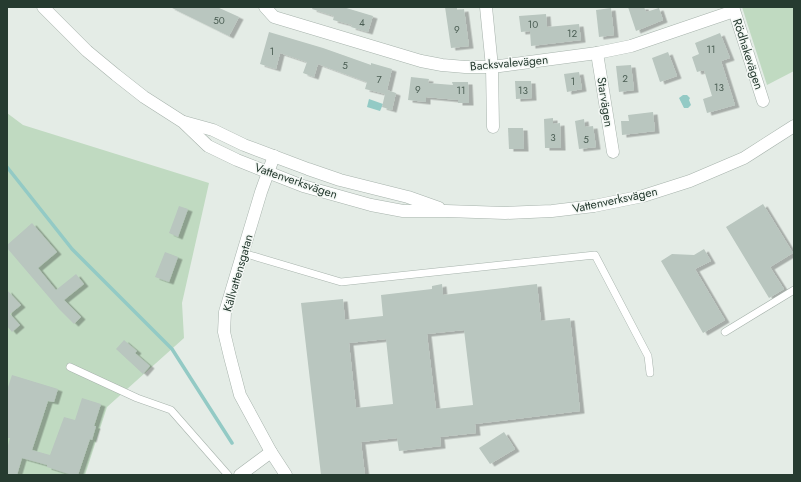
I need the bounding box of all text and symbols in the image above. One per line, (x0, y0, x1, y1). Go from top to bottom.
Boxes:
house number: 50 (213, 13, 225, 28)
house number: 4 (359, 15, 365, 30)
street label: Rödhakevägen (728, 16, 768, 92)
house number: 10 (528, 17, 538, 32)
house number: 9 (454, 22, 460, 37)
house number: 12 (567, 26, 577, 41)
house number: 11 (707, 42, 716, 57)
house number: 1 (270, 44, 274, 59)
street label: Backsvalevägen (469, 51, 549, 75)
house number: 5 (342, 58, 348, 73)
house number: 2 (622, 71, 628, 86)
house number: 7 (376, 72, 382, 87)
house number: 1 (571, 74, 575, 89)
street label: Starvägen (592, 76, 618, 128)
house number: 13 (714, 80, 725, 95)
house number: 9 (415, 82, 421, 97)
house number: 11 (457, 83, 466, 98)
house number: 13 (518, 83, 529, 98)
house number: 3 (550, 130, 556, 145)
house number: 5 (583, 132, 589, 147)
street label: Vattenverksvägen (252, 158, 340, 204)
street label: Vattenverksvägen (571, 182, 659, 218)
street label: Källvattensgatan (218, 232, 258, 314)

